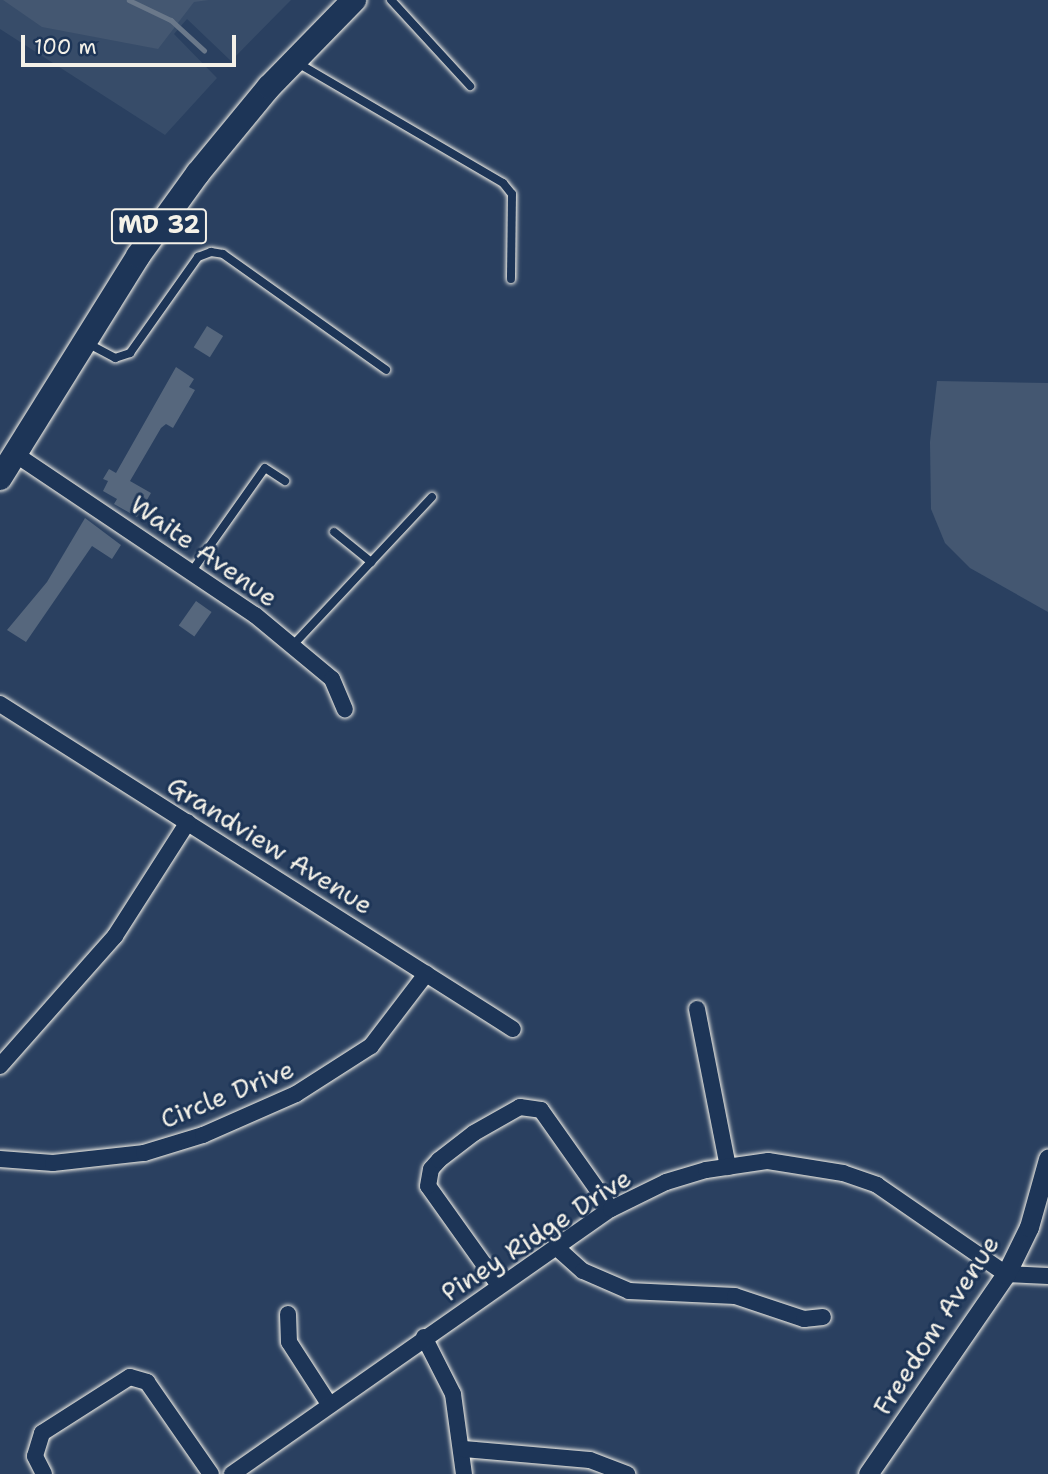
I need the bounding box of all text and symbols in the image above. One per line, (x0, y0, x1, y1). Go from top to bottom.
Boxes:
scale bar (24, 21, 240, 65)
text: 100 m (34, 33, 97, 61)
road number: MD 32 (110, 206, 208, 246)
street label: Waite Avenue (124, 489, 284, 613)
street label: Grandview Avenue (161, 769, 379, 921)
street label: Circle Drive (156, 1053, 298, 1135)
street label: Piney Ridge Drive (435, 1162, 637, 1308)
street label: Freedom Avenue (866, 1229, 1006, 1421)

